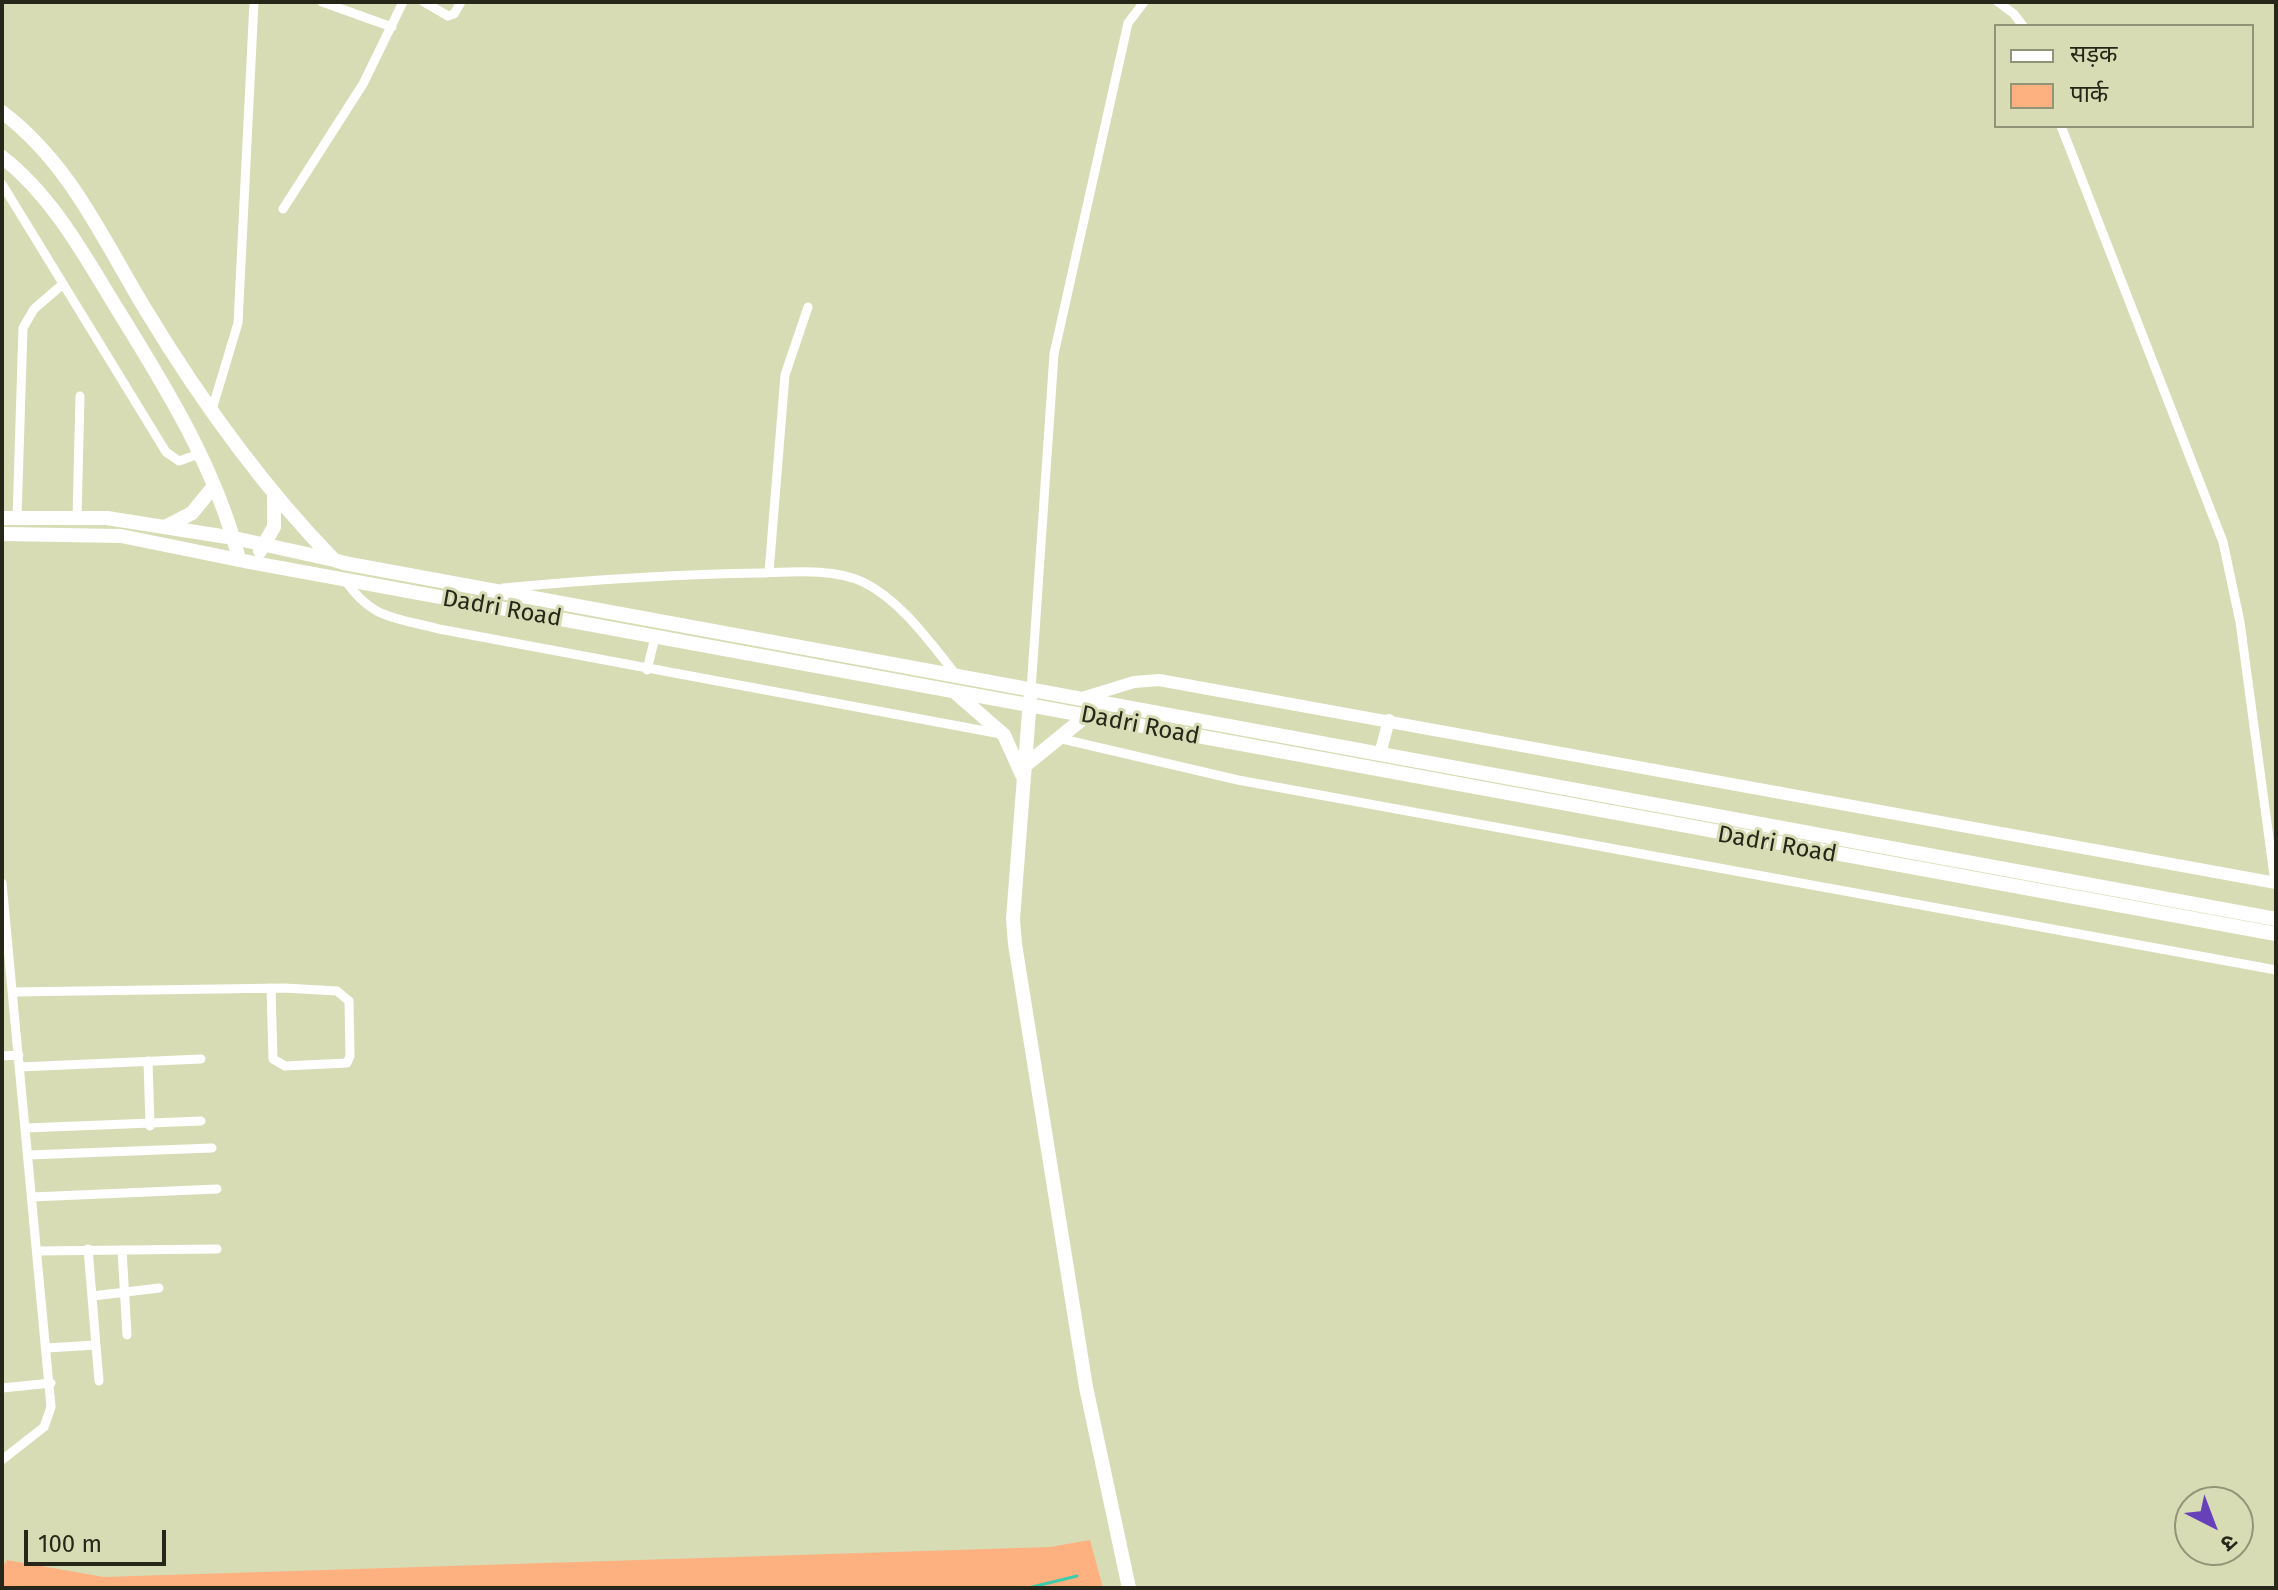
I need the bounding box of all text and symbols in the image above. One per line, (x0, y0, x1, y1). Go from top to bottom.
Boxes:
legend (1994, 24, 2254, 128)
text: सड़क (2070, 40, 2118, 68)
text: पार्क (2070, 80, 2108, 108)
street label: Dadri Road (440, 584, 564, 634)
street label: Dadri Road (1078, 700, 1202, 752)
street label: Dadri Road (1715, 820, 1839, 870)
north arrow (2174, 1486, 2254, 1566)
scale bar (28, 1514, 170, 1564)
text: उ (2215, 1528, 2243, 1557)
text: 100 m (38, 1530, 102, 1558)

